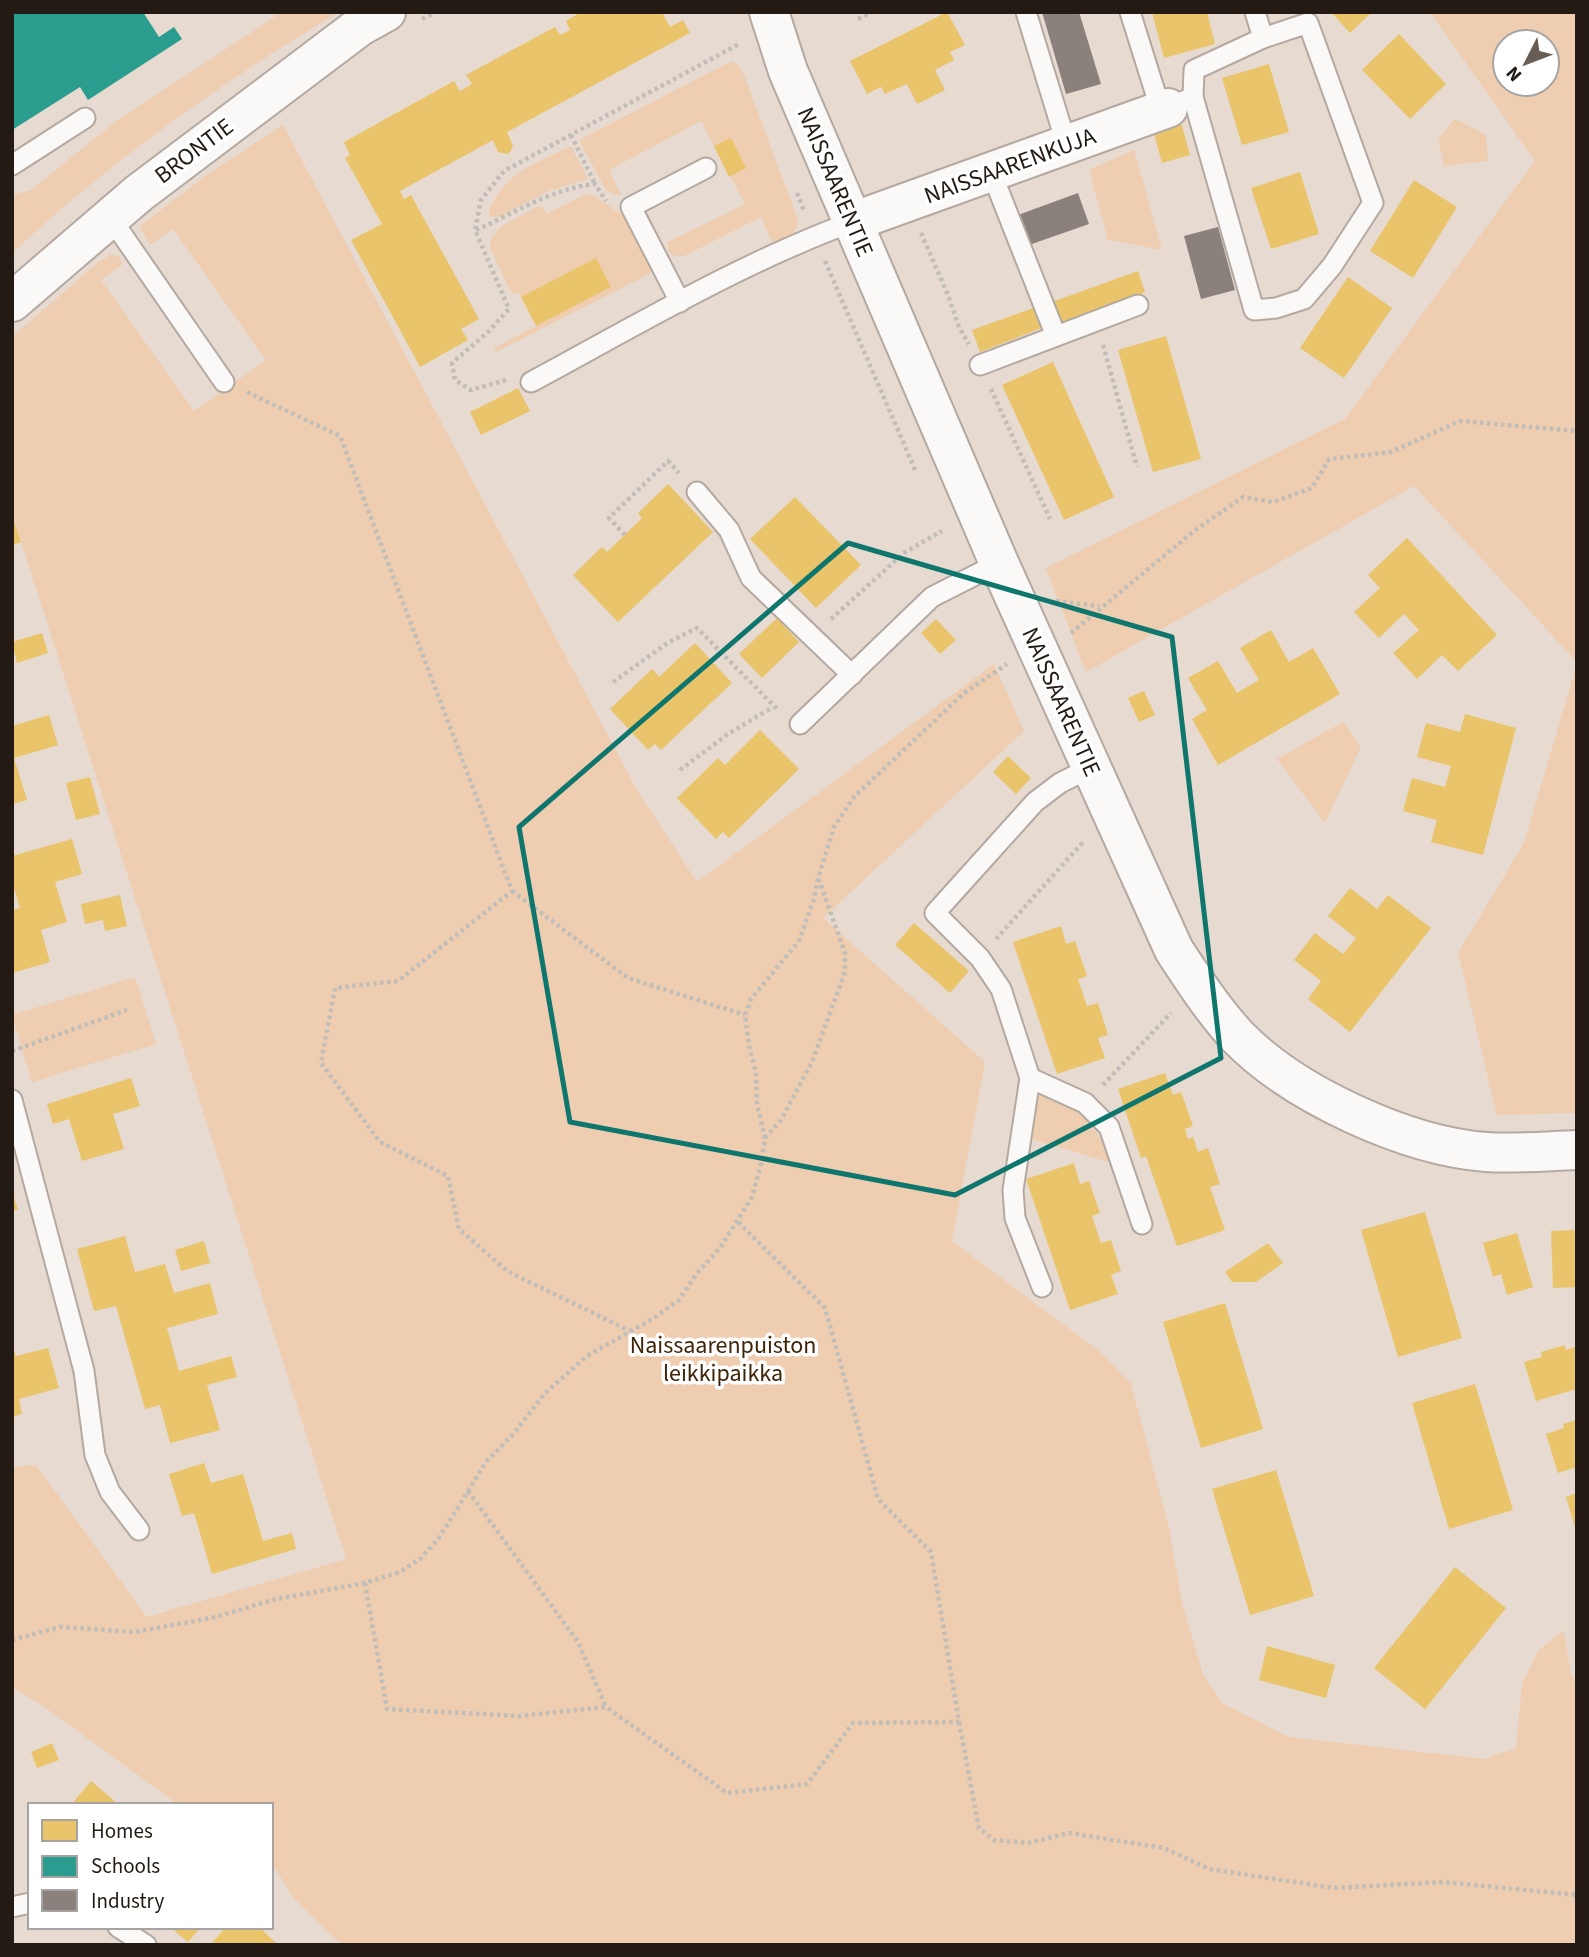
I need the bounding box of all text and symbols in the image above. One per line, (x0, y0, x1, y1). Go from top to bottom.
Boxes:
north arrow (1491, 28, 1561, 98)
text: N (1500, 60, 1529, 87)
street label: NAISSAARENTIE (788, 102, 882, 262)
street label: BRONTIE (147, 110, 241, 192)
street label: NAISSAARENKUJA (919, 119, 1101, 213)
street label: NAISSAARENTIE (1013, 622, 1109, 782)
park label: Naissaarenpuiston leikkipaikka (630, 1328, 816, 1391)
legend (28, 1803, 273, 1929)
text: Homes (91, 1816, 153, 1846)
text: Schools (91, 1851, 160, 1881)
text: Industry (91, 1886, 164, 1916)

